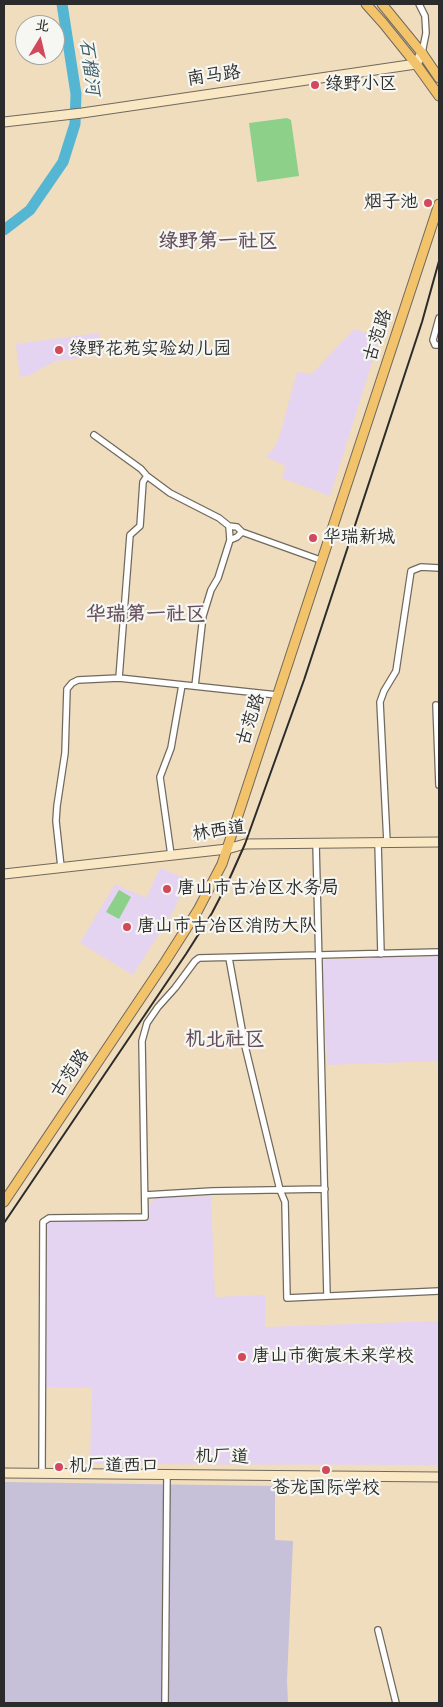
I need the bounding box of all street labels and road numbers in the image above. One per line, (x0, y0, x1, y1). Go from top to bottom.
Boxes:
street label: 南马路 (186, 63, 242, 91)
street label: 古范路 (360, 307, 398, 365)
street label: 古范路 (233, 691, 271, 749)
street label: 林西道 (191, 818, 247, 846)
street label: 古范路 (47, 1046, 95, 1102)
street label: 机厂道 (195, 1447, 249, 1469)

